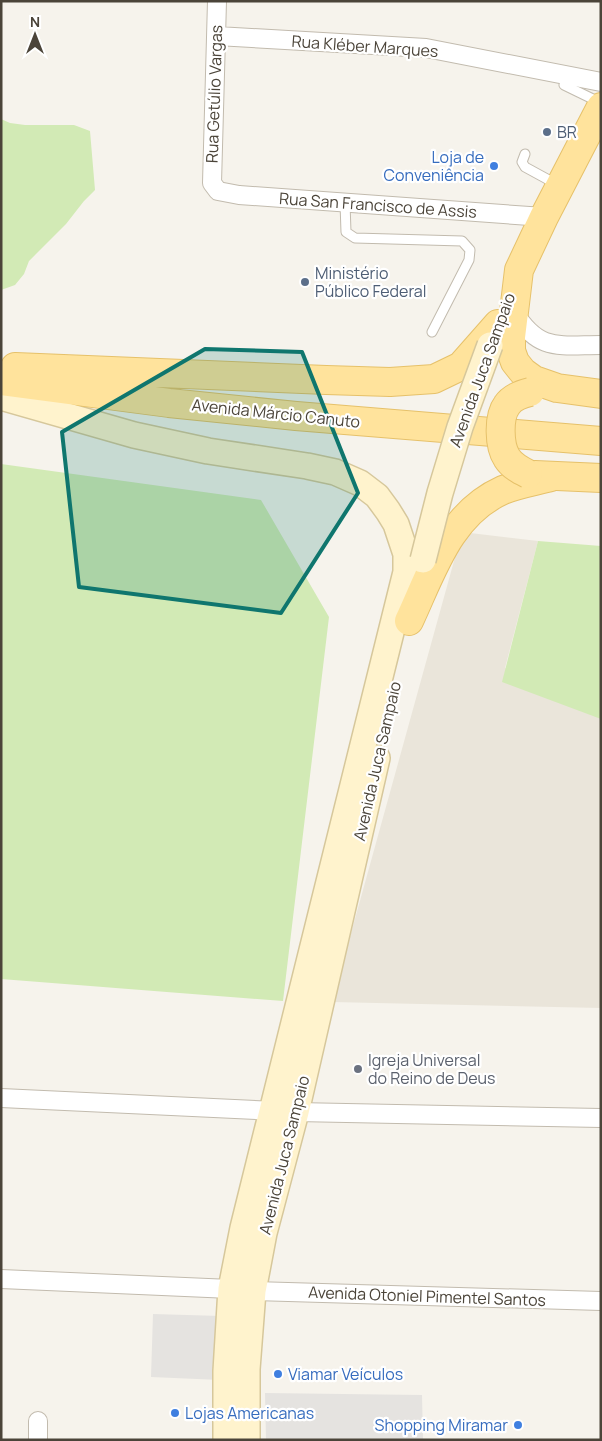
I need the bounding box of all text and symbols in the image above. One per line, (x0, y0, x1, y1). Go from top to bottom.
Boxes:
north arrow (10, 10, 60, 60)
text: N (30, 12, 40, 31)
street label: Rua Getúlio Vargas (201, 24, 227, 164)
street label: Rua Kléber Marques (291, 30, 439, 62)
place label: BR (557, 121, 577, 143)
marker: BR (541, 126, 553, 138)
place label: Loja de Conveniência (384, 146, 484, 186)
marker: Loja de Conveniência (488, 160, 500, 172)
street label: Rua San Francisco de Assis (278, 187, 478, 223)
place label: Ministério Público Federal (315, 262, 426, 302)
marker: Ministério Público Federal (299, 276, 311, 288)
street label: Avenida Juca Sampaio (444, 290, 520, 450)
street label: Avenida Márcio Canuto (191, 393, 361, 433)
street label: Avenida Juca Sampaio (348, 679, 406, 843)
place label: Igreja Universal do Reino de Deus (368, 1049, 495, 1089)
marker: Igreja Universal do Reino de Deus (352, 1063, 364, 1075)
street label: Avenida Juca Sampaio (254, 1073, 314, 1237)
street label: Avenida Otoniel Pimentel Santos (308, 1281, 546, 1311)
place label: Viamar Veículos (288, 1363, 403, 1385)
marker: Viamar Veículos (272, 1368, 284, 1380)
place label: Lojas Americanas (185, 1402, 314, 1424)
marker: Lojas Americanas (169, 1407, 181, 1419)
place label: Shopping Miramar (375, 1414, 508, 1436)
marker: Shopping Miramar (512, 1419, 524, 1431)

